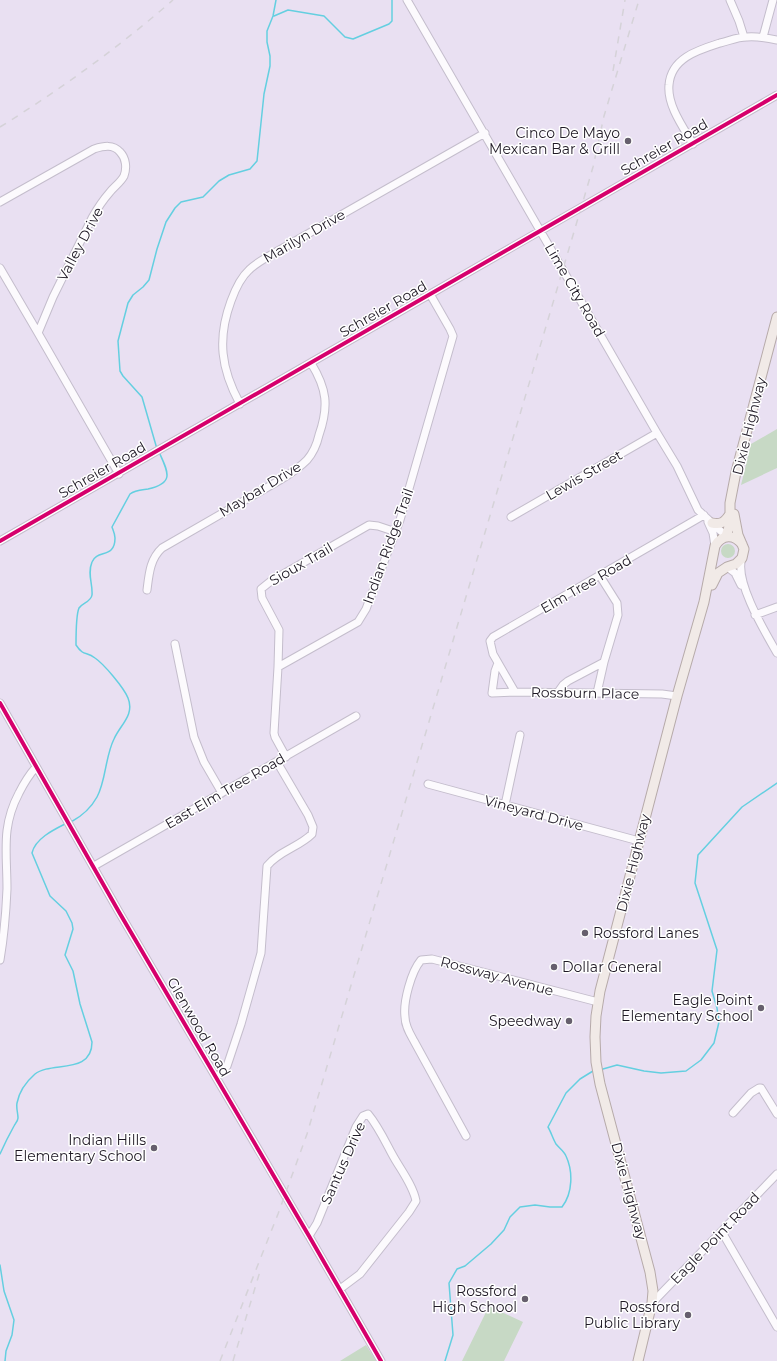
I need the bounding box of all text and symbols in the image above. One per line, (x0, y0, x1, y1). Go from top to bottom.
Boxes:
street label: Schreier Road (617, 115, 711, 179)
place label: Cinco De Mayo Mexican Bar & Grill (489, 124, 620, 158)
marker: Cinco De Mayo Mexican Bar & Grill (623, 136, 633, 146)
street label: Valley Drive (53, 204, 107, 284)
street label: Marilyn Drive (260, 205, 348, 267)
street label: Lime City Road (541, 240, 609, 340)
street label: Schreier Road (336, 277, 430, 341)
street label: Dixie Highway (728, 375, 770, 477)
street label: Schreier Road (55, 438, 149, 502)
street label: Lewis Street (543, 446, 626, 504)
street label: Maybar Drive (216, 457, 304, 521)
street label: Indian Ridge Trail (359, 486, 417, 606)
street label: Sioux Trail (266, 539, 336, 589)
street label: Elm Tree Road (537, 551, 635, 617)
street label: Rossburn Place (531, 683, 639, 703)
street label: East Elm Tree Road (162, 749, 288, 833)
street label: Vineyard Drive (482, 791, 586, 835)
street label: Dixie Highway (612, 812, 654, 914)
place label: Rossford Lanes (593, 924, 699, 942)
marker: Rossford Lanes (580, 928, 590, 938)
street label: Rossway Avenue (438, 952, 556, 1000)
place label: Dollar General (562, 958, 662, 976)
marker: Dollar General (549, 962, 559, 972)
street label: Glenwood Road (163, 974, 235, 1080)
place label: Eagle Point Elementary School (621, 991, 753, 1025)
marker: Eagle Point Elementary School (756, 1003, 766, 1013)
place label: Speedway (489, 1012, 561, 1030)
marker: Speedway (564, 1016, 574, 1026)
street label: Santus Drive (317, 1119, 369, 1207)
place label: Indian Hills Elementary School (14, 1131, 146, 1165)
street label: Dixie Highway (607, 1140, 651, 1242)
marker: Indian Hills Elementary School (149, 1143, 159, 1153)
street label: Eagle Point Road (667, 1188, 763, 1288)
place label: Rossford High School (432, 1282, 517, 1316)
marker: Rossford High School (520, 1294, 530, 1304)
place label: Rossford Public Library (584, 1298, 680, 1332)
marker: Rossford Public Library (683, 1310, 693, 1320)

